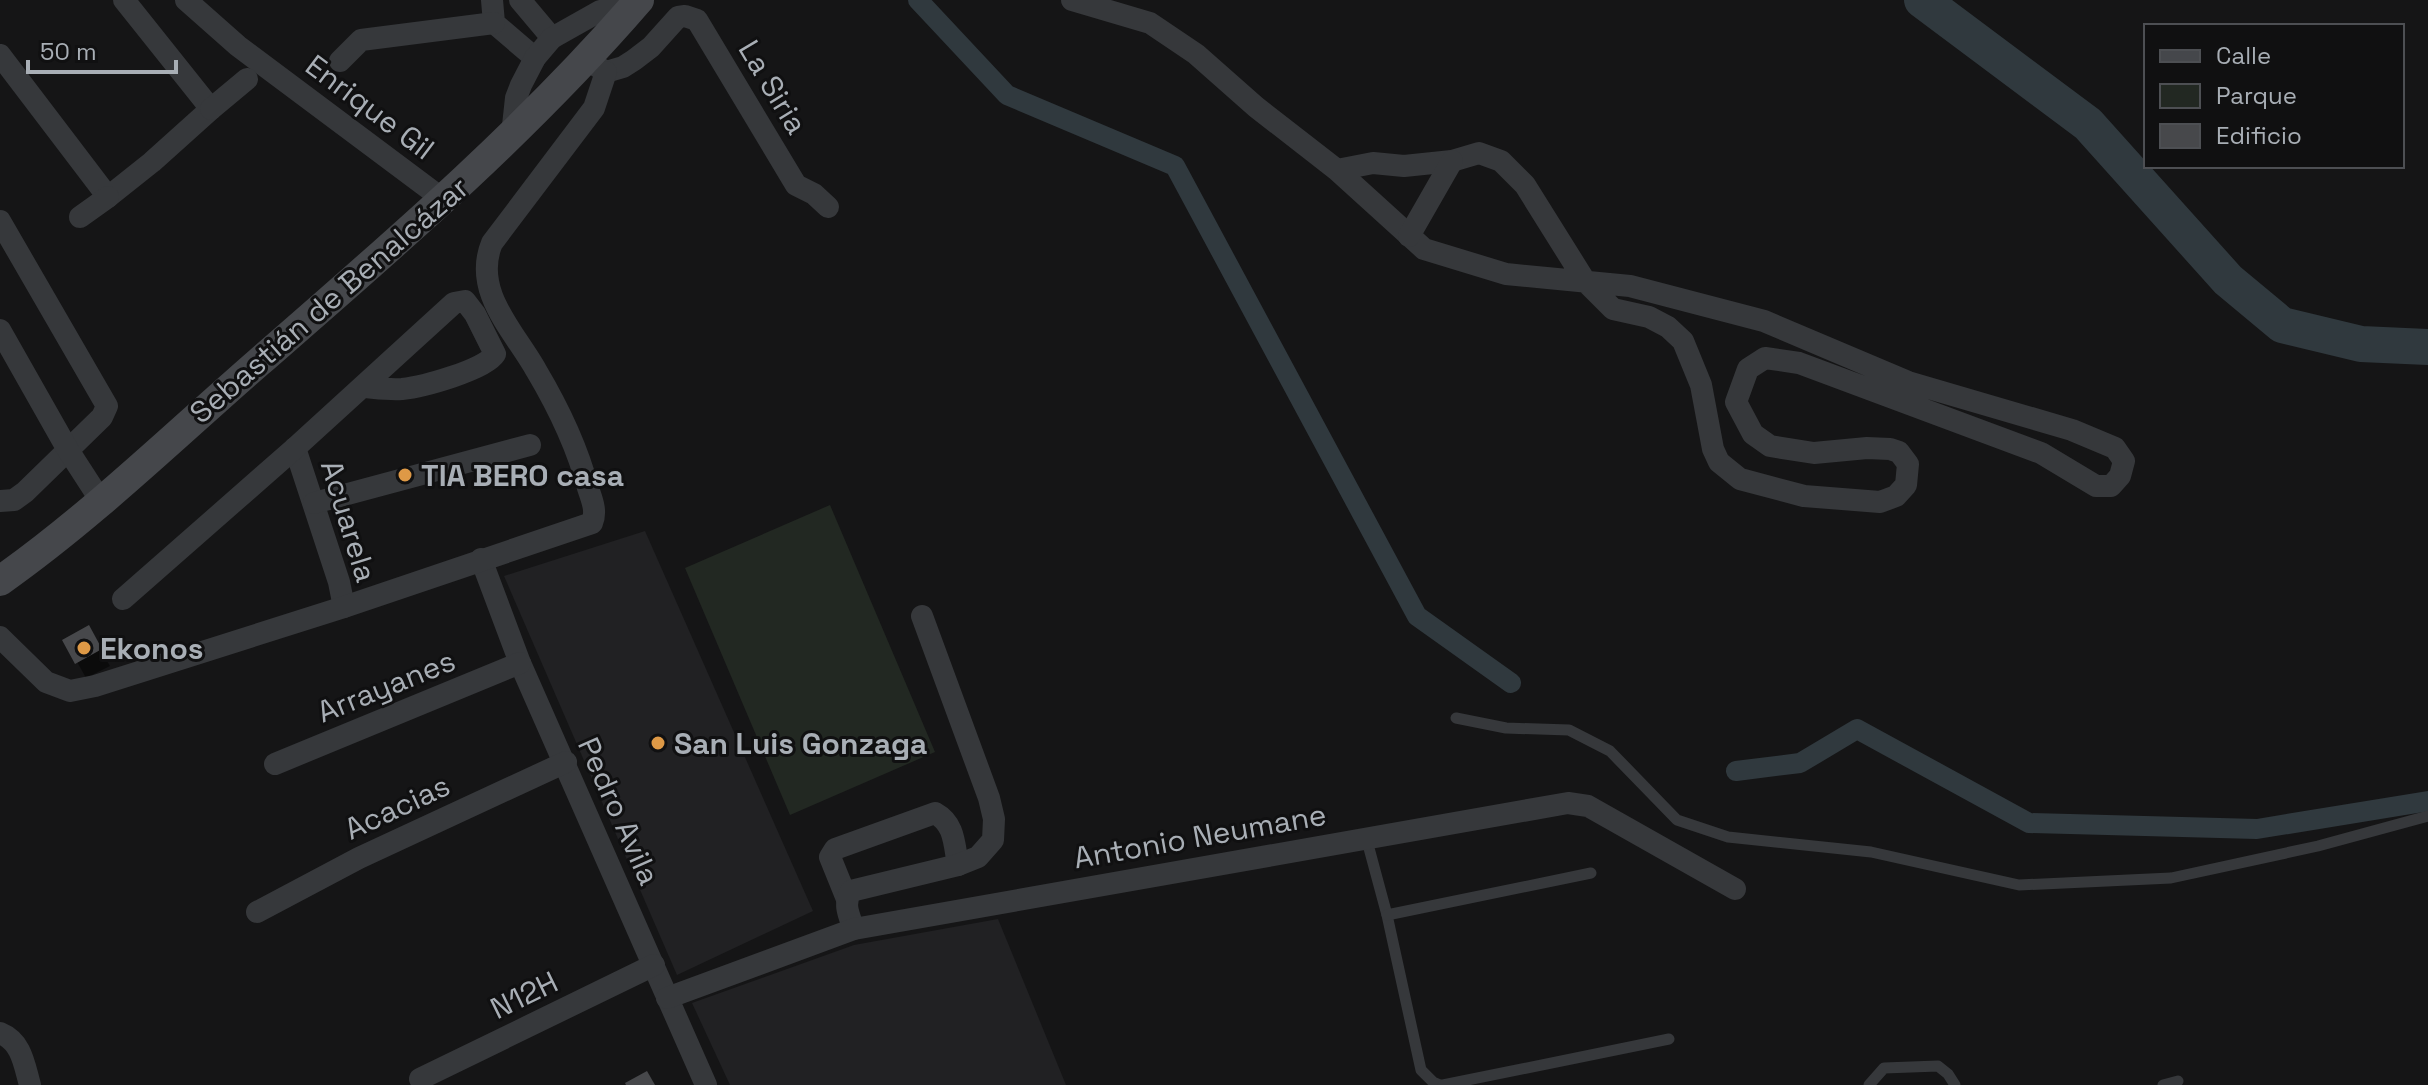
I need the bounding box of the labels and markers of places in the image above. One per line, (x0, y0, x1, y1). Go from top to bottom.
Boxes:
place label: TIA BERO casa (421, 456, 624, 495)
marker: TIA BERO casa (396, 466, 414, 484)
place label: Ekonos (100, 629, 204, 668)
marker: Ekonos (75, 639, 93, 657)
place label: San Luis Gonzaga (674, 724, 927, 763)
marker: San Luis Gonzaga (649, 734, 667, 752)

